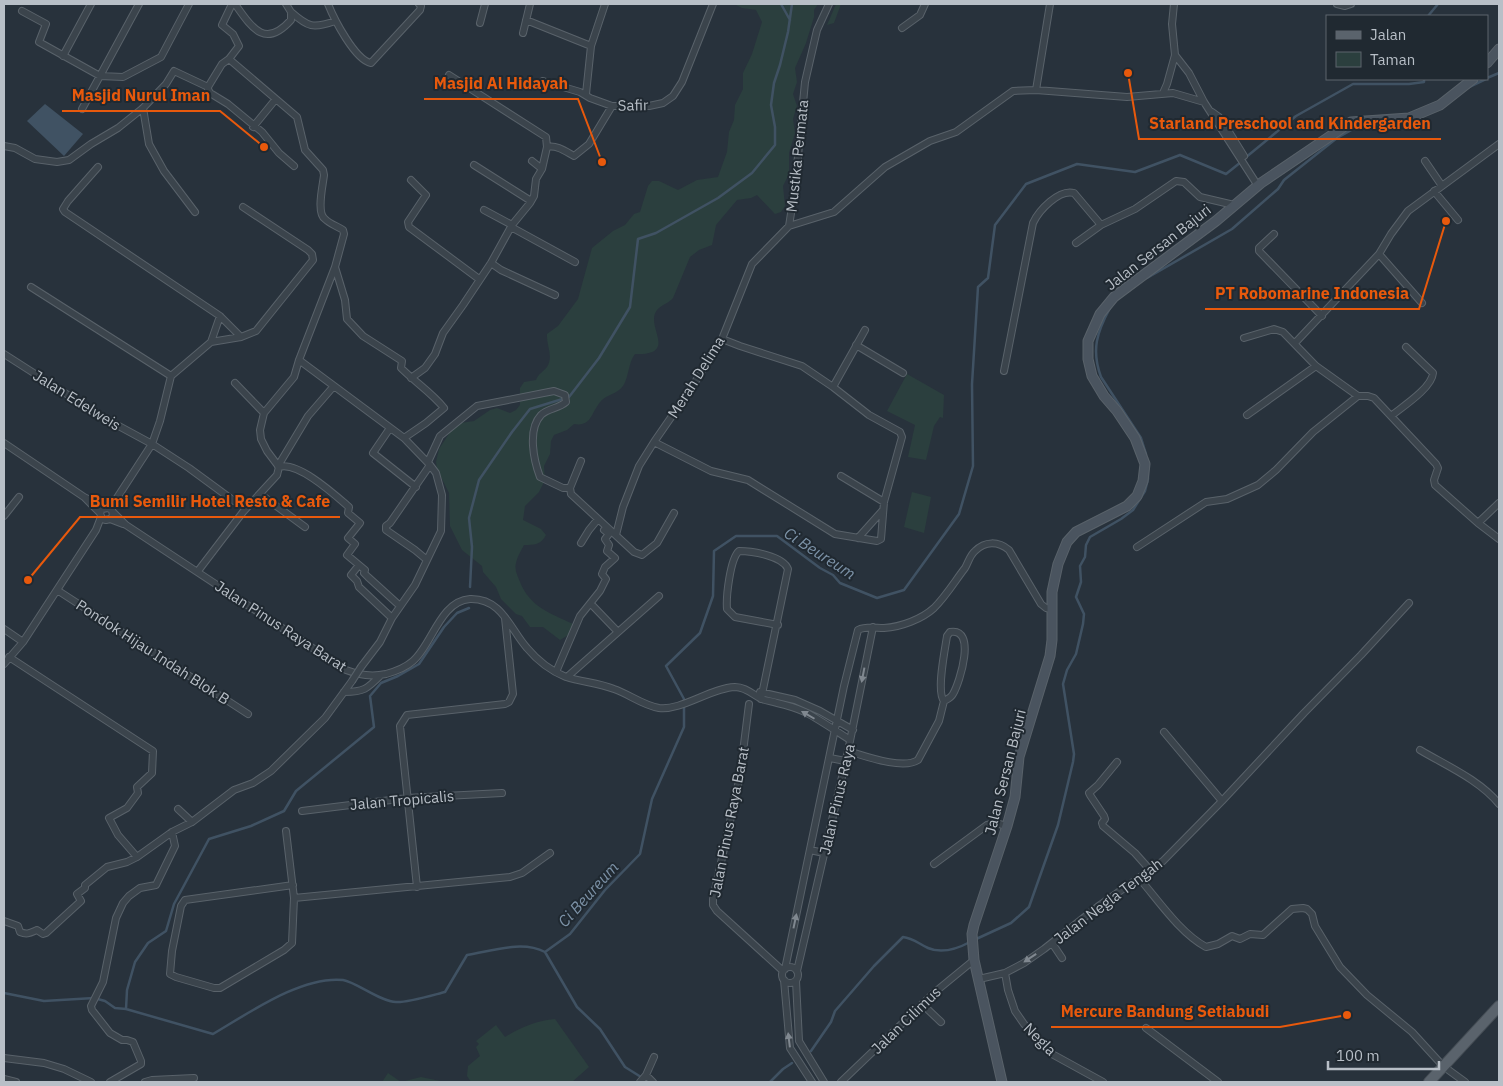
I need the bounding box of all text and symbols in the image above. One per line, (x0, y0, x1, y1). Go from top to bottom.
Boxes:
legend (1326, 15, 1488, 80)
text: Jalan (1370, 25, 1406, 44)
text: Taman (1370, 50, 1415, 69)
callout: Masjid Al Hidayah (424, 68, 578, 99)
text: Masjid Al Hidayah (434, 73, 568, 93)
callout: Masjid Nurul Iman (62, 80, 220, 111)
text: Masjid Nurul Iman (72, 85, 210, 105)
street label: Safir (617, 95, 649, 115)
street label: Mustika Permata (782, 99, 812, 213)
callout: Starland Preschool and Kindergarden (1139, 108, 1441, 139)
text: Starland Preschool and Kindergarden (1149, 113, 1431, 133)
street label: Jalan Sersan Bajuri (1101, 200, 1215, 294)
callout: PT Robomarine Indonesia (1205, 278, 1419, 309)
text: PT Robomarine Indonesia (1215, 283, 1409, 303)
street label: Merah Delima (663, 332, 729, 422)
street label: Jalan Edelweis (30, 365, 124, 435)
callout: Bumi Semilir Hotel Resto & Cafe (80, 486, 340, 517)
text: Bumi Semilir Hotel Resto & Cafe (90, 491, 330, 511)
water label: Ci Beureum (780, 522, 860, 584)
street label: Jalan Pinus Raya Barat (212, 576, 350, 676)
street label: Pondok Hijau Indah Blok B (73, 595, 233, 709)
one-way arrow (859, 667, 867, 683)
street label: Jalan Sersan Bajuri (980, 707, 1030, 837)
one-way arrow (801, 711, 816, 719)
street label: Jalan Pinus Raya (815, 742, 859, 856)
street label: Jalan Pinus Raya Barat (705, 745, 753, 899)
street label: Jalan Tropicalis (349, 786, 455, 814)
street label: Jalan Negla Tengah (1050, 854, 1166, 948)
water label: Ci Beureum (553, 857, 623, 931)
one-way arrow (791, 913, 799, 928)
one-way arrow (1023, 954, 1037, 963)
street label: Jalan Cilimus (867, 982, 945, 1058)
callout: Mercure Bandung Setiabudi (1051, 996, 1280, 1027)
text: Mercure Bandung Setiabudi (1061, 1001, 1269, 1021)
street label: Negla (1020, 1019, 1060, 1059)
one-way arrow (785, 1032, 793, 1048)
scale bar (1328, 1038, 1439, 1070)
text: 100 m (1336, 1046, 1380, 1065)

